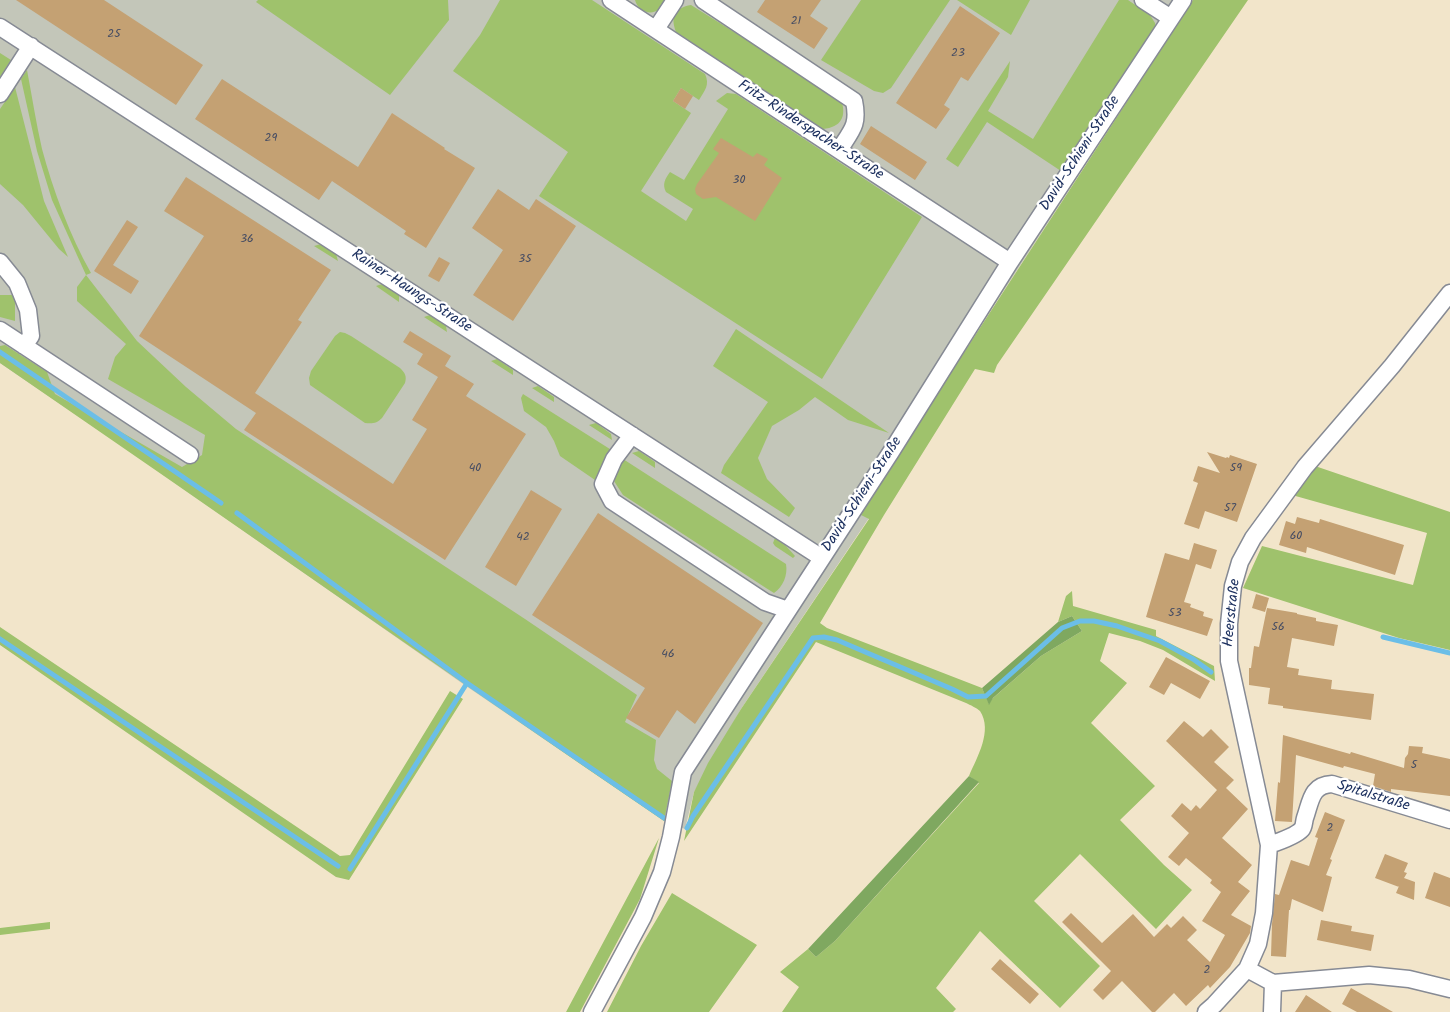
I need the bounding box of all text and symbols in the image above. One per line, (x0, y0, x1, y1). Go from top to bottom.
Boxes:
house number: 21 (791, 15, 801, 29)
house number: 25 (107, 28, 121, 42)
house number: 23 (951, 47, 965, 61)
street label: Fritz-Rinderspacher-Straße (734, 77, 886, 185)
street label: David-Schieni-Straße (1037, 93, 1125, 215)
house number: 29 (265, 132, 277, 146)
house number: 30 (733, 174, 745, 188)
house number: 36 (240, 233, 254, 247)
street label: Rainer-Haungs-Straße (347, 246, 475, 338)
house number: 35 (518, 253, 532, 267)
street label: David-Schieni-Straße (819, 434, 907, 556)
house number: 40 (469, 462, 481, 476)
house number: 59 (1230, 462, 1242, 476)
house number: 57 (1224, 502, 1236, 516)
house number: 60 (1290, 530, 1302, 544)
house number: 42 (516, 531, 530, 545)
street label: Heerstraße (1220, 578, 1246, 648)
house number: 53 (1168, 607, 1182, 621)
house number: 56 (1271, 621, 1285, 635)
house number: 46 (661, 648, 675, 662)
house number: 5 (1411, 759, 1417, 773)
street label: Spitalstraße (1335, 777, 1411, 817)
house number: 2 (1327, 822, 1333, 836)
house number: 2 (1204, 964, 1210, 978)

